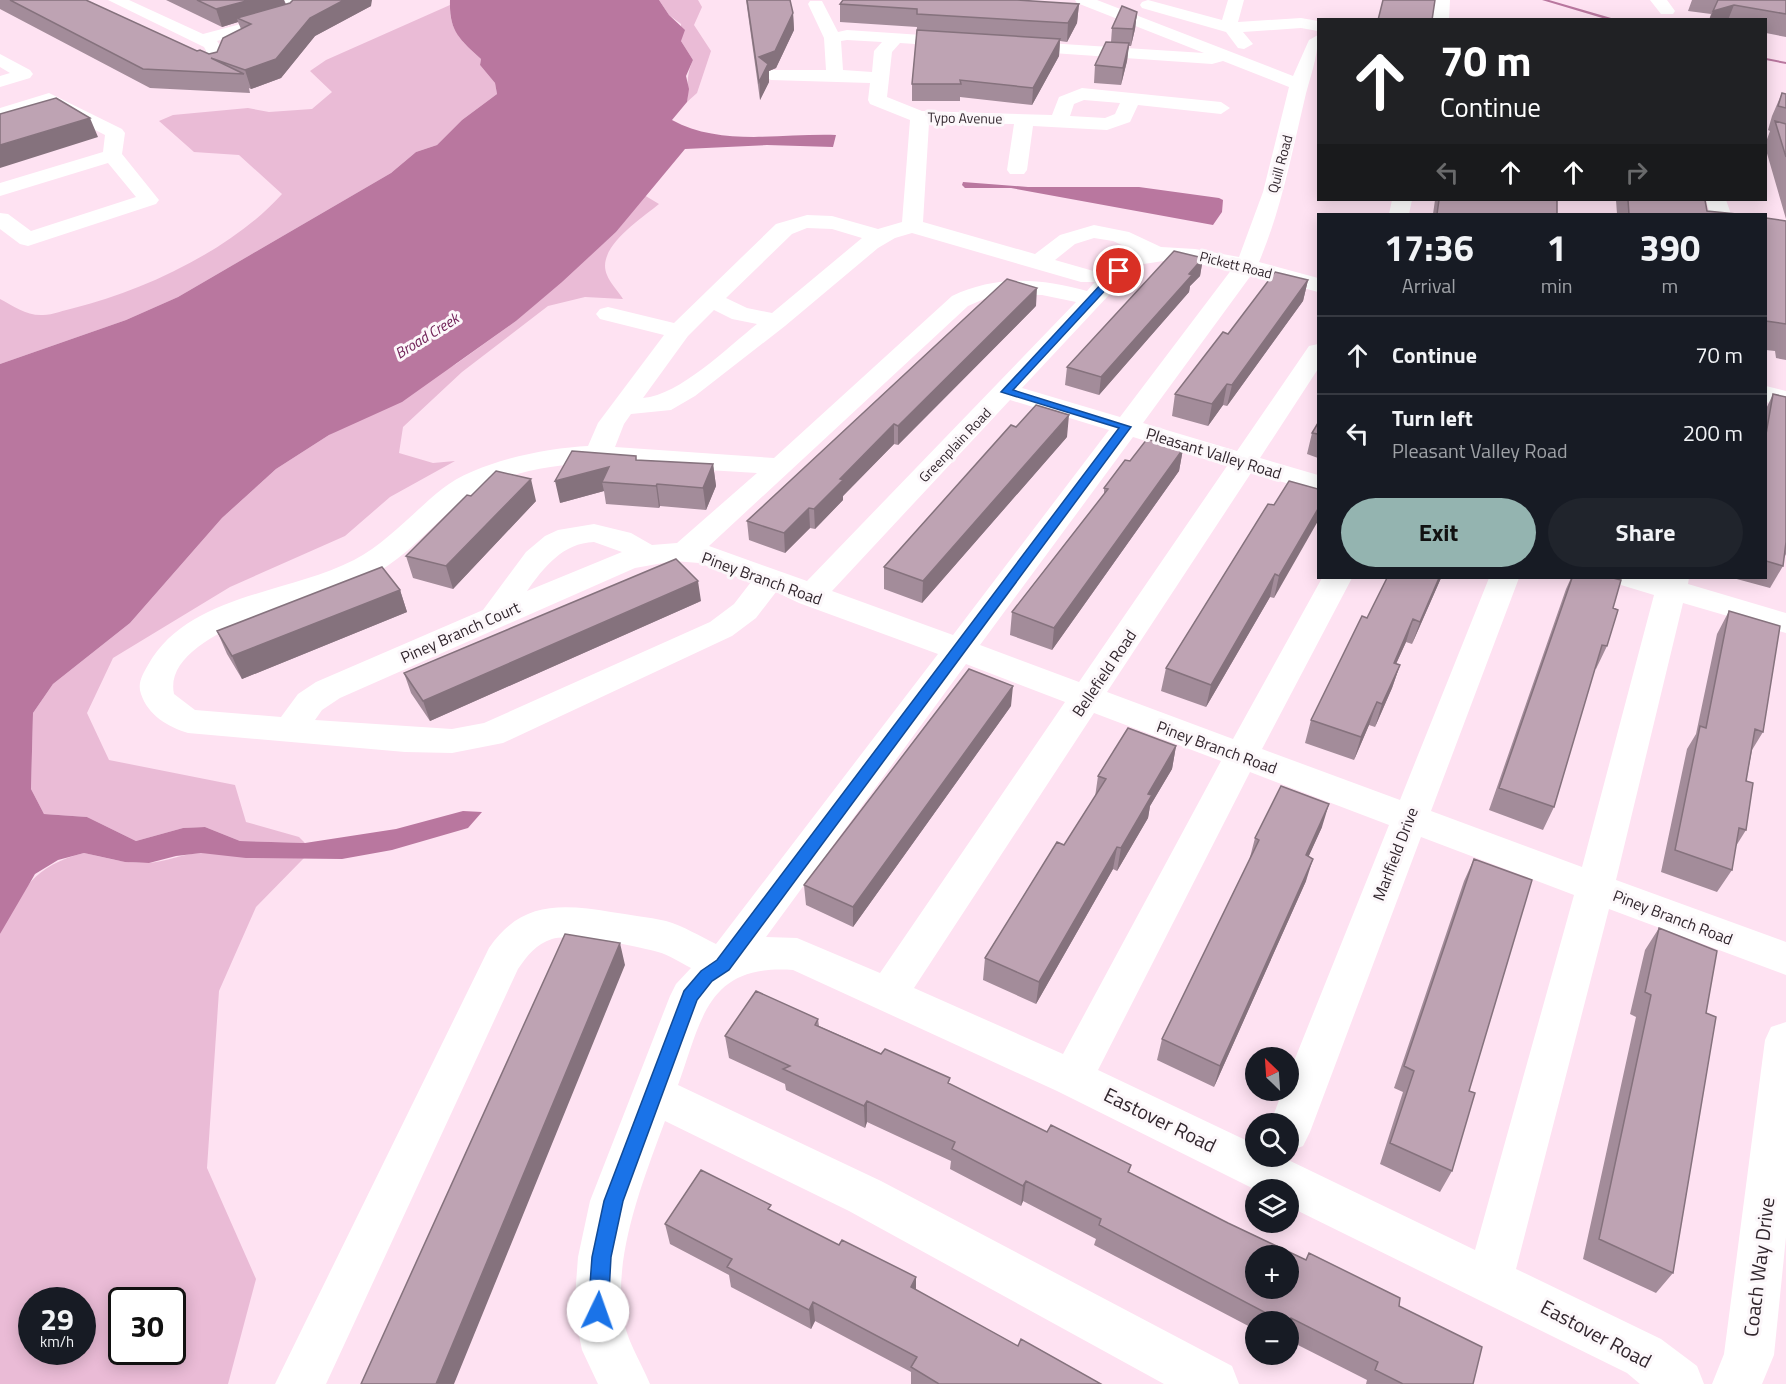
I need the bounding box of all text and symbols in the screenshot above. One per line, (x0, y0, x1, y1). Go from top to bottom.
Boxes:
text: 70 m (1440, 28, 1532, 92)
icon: ahead (1341, 42, 1419, 120)
text: Continue (1440, 86, 1541, 127)
street label: Typo Avenue (927, 106, 1003, 129)
street label: Quill Road (1262, 132, 1297, 195)
icon: left (1431, 156, 1464, 189)
icon: ahead (1494, 156, 1527, 189)
icon: ahead (1557, 156, 1590, 189)
icon: right (1620, 156, 1653, 189)
text: 17:36 (1384, 220, 1474, 275)
text: 1 (1547, 220, 1567, 275)
text: 390 (1640, 220, 1700, 275)
pin (1093, 245, 1144, 296)
street label: Pickett Road (1198, 245, 1275, 284)
icon: arrive (1102, 254, 1135, 287)
text: Arrival (1402, 270, 1456, 301)
text: min (1541, 270, 1573, 301)
text: m (1661, 270, 1678, 301)
water label: Broad Creek (390, 306, 465, 364)
text: Continue (1392, 338, 1477, 372)
text: 70 m (1695, 338, 1743, 372)
icon: ahead (1341, 339, 1374, 372)
text: Turn left (1392, 401, 1473, 435)
street label: Greenplain Road (914, 403, 996, 487)
text: 200 m (1683, 416, 1743, 450)
icon: left (1341, 417, 1374, 450)
street label: Pleasant Valley Road (1143, 421, 1285, 485)
text: Pleasant Valley Road (1392, 435, 1568, 466)
button: Exit (1341, 498, 1536, 567)
button: Share (1548, 498, 1743, 567)
street label: Piney Branch Road (698, 545, 826, 611)
street label: Piney Branch Court (396, 595, 524, 669)
street label: Bellefield Road (1066, 625, 1142, 721)
street label: Piney Branch Road (1153, 714, 1281, 780)
street label: Marlfield Drive (1366, 804, 1424, 904)
street label: Piney Branch Road (1610, 883, 1736, 951)
north arrow (1245, 1047, 1299, 1101)
map controls (1245, 1047, 1299, 1365)
street label: Eastover Road (1099, 1079, 1222, 1160)
button: search (1245, 1113, 1299, 1167)
button: layers (1245, 1179, 1299, 1233)
street label: Coach Way Drive (1735, 1195, 1782, 1338)
button: + (1245, 1245, 1299, 1299)
position arrow (566, 1279, 630, 1343)
speed limit sign: 30 (108, 1287, 186, 1365)
street label: Eastover Road (1535, 1291, 1657, 1376)
text: 29 (40, 1296, 74, 1342)
button: − (1245, 1311, 1299, 1365)
text: km/h (40, 1330, 74, 1353)

